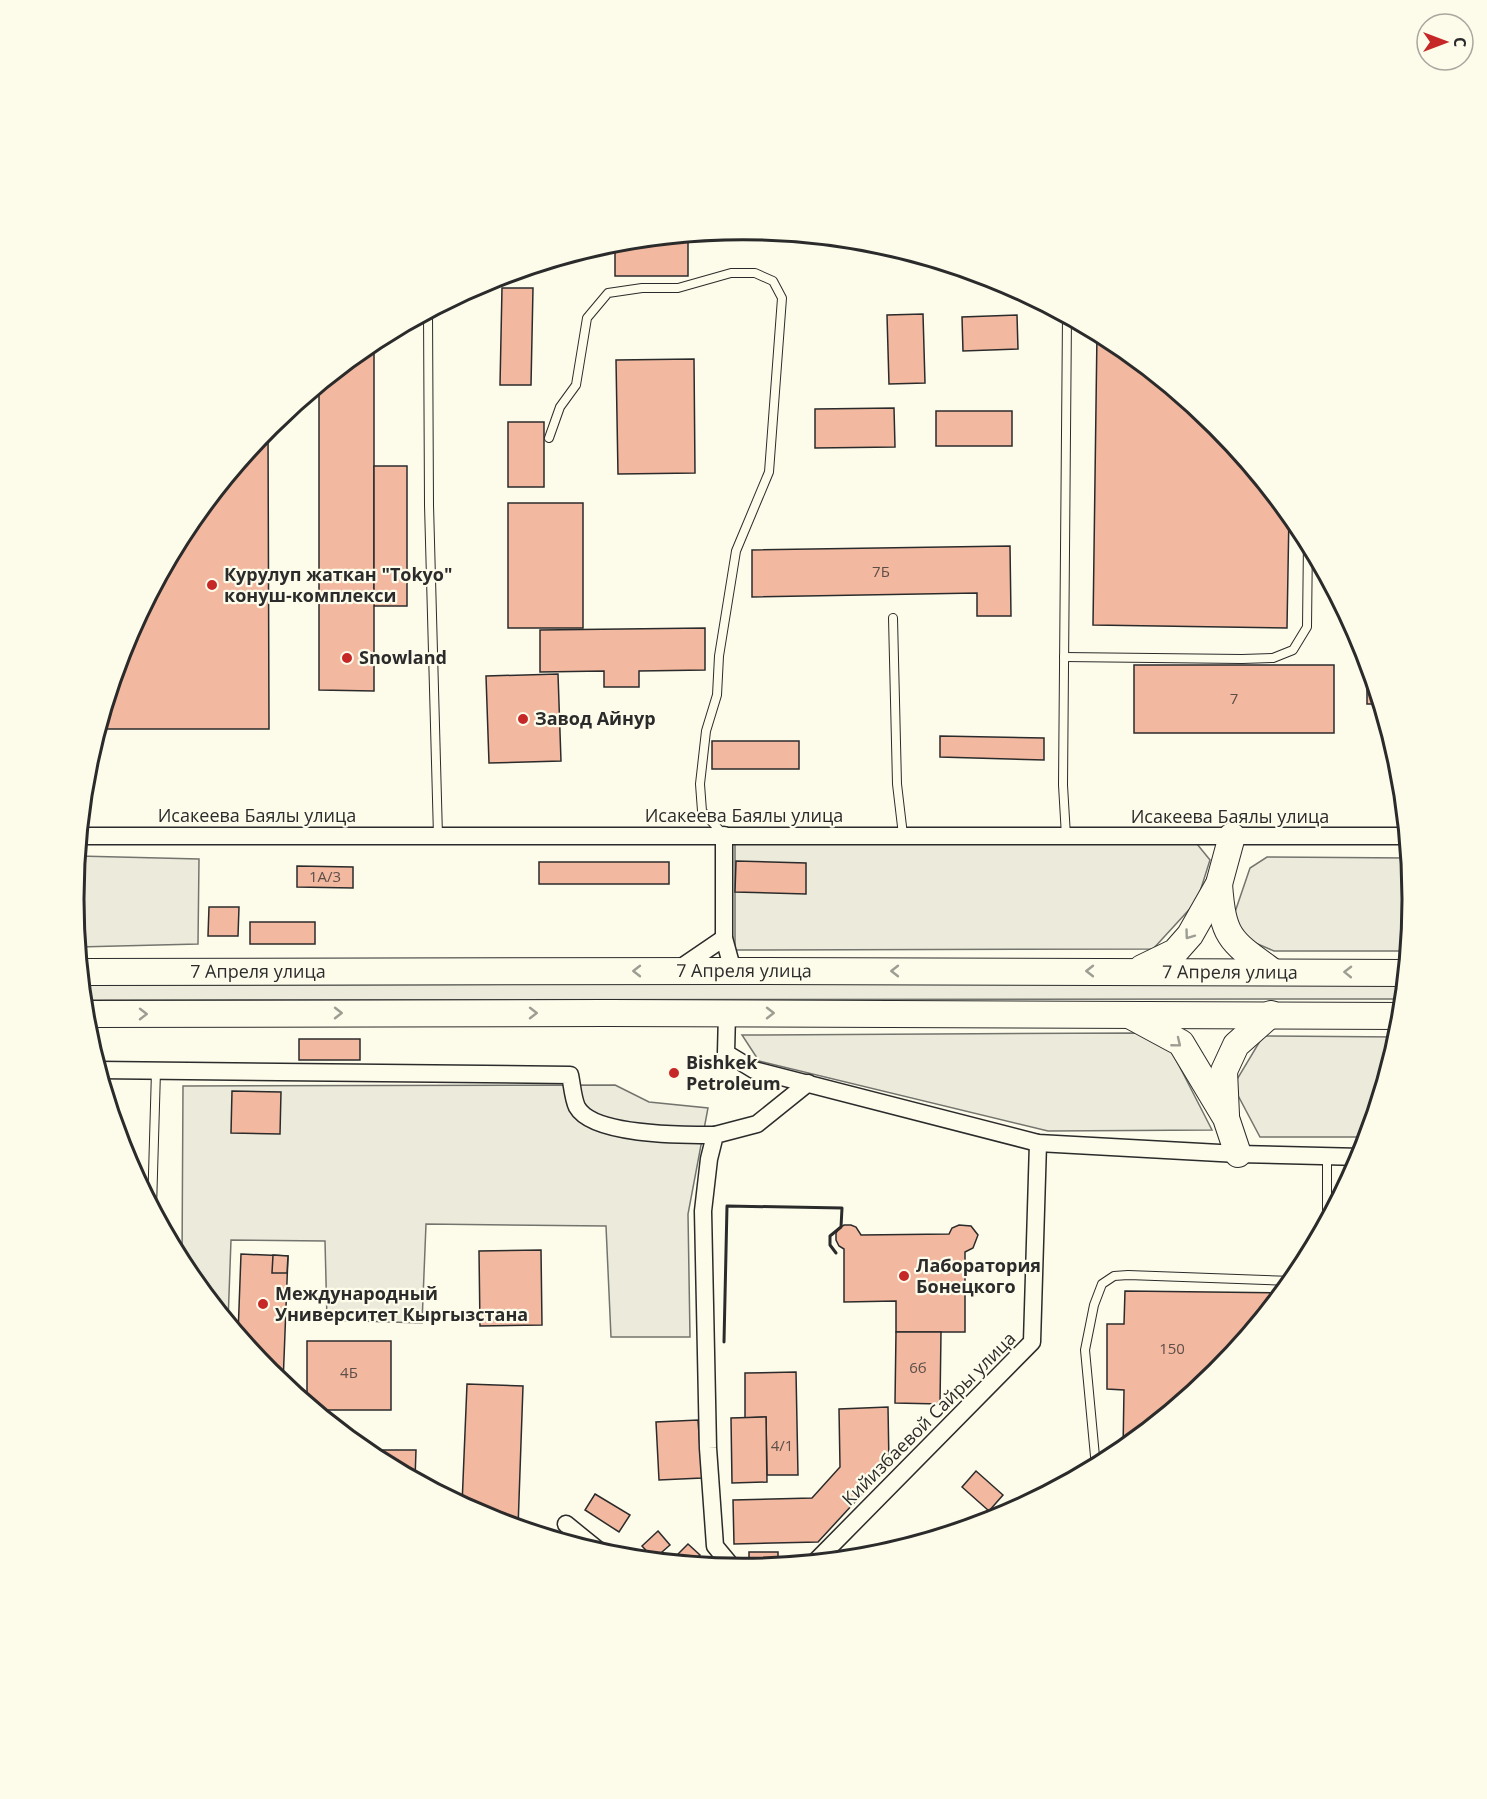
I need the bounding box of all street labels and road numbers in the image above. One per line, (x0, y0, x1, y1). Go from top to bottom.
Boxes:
street label: Исакеева Баялы улица (158, 803, 356, 827)
street label: Исакеева Баялы улица (645, 803, 843, 827)
street label: Исакеева Баялы улица (1131, 804, 1329, 828)
street label: 7 Апреля улица (676, 958, 812, 982)
street label: 7 Апреля улица (190, 959, 326, 983)
street label: 7 Апреля улица (1162, 959, 1298, 984)
street label: Кийизбаевой Сайры улица (836, 1326, 1020, 1510)

